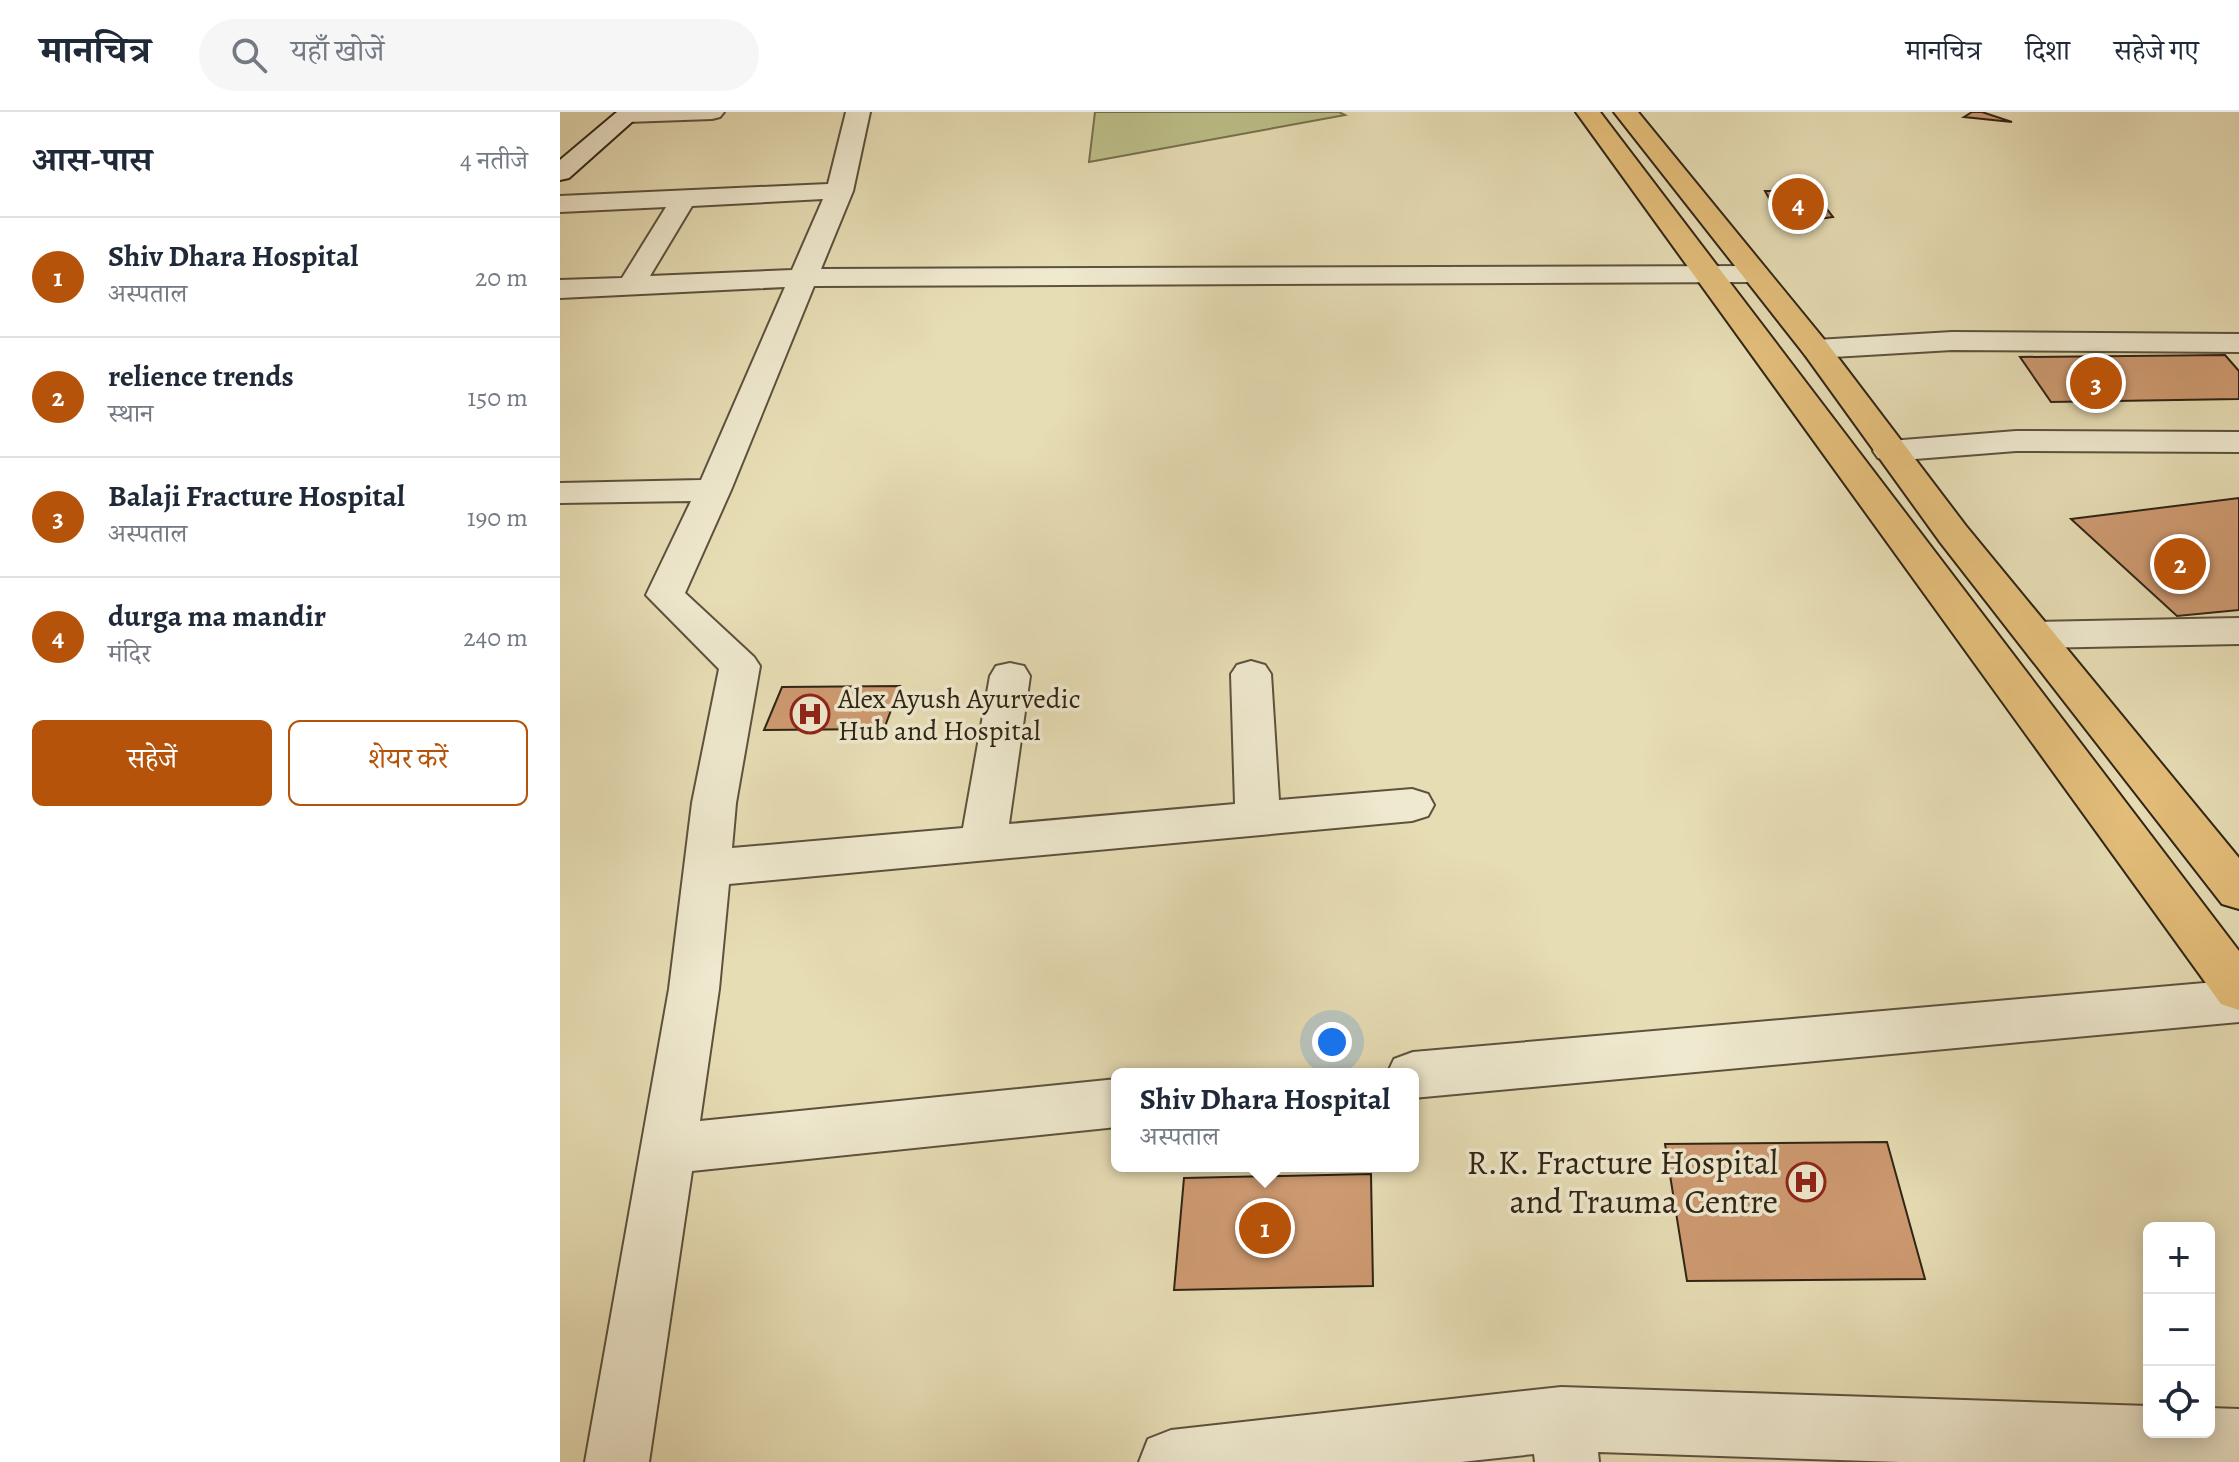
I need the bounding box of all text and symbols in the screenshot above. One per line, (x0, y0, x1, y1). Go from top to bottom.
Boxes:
search box (199, 19, 759, 91)
text: मानचित्र (40, 24, 151, 76)
text: यहाँ खोजें (291, 31, 384, 71)
text: मानचित्र (1905, 32, 1981, 70)
text: दिशा (2025, 32, 2070, 70)
text: सहेजे गए (2114, 32, 2199, 70)
icon: search (227, 33, 271, 77)
text: आस-पास (32, 136, 152, 183)
text: 4 नतीजे (460, 143, 528, 178)
pin: 4 (1772, 174, 1824, 234)
text: Shiv Dhara Hospital (108, 236, 358, 276)
text: 1 (53, 260, 63, 295)
text: 20 m (475, 260, 528, 295)
text: अस्पताल (108, 276, 187, 311)
pin: 3 (2070, 353, 2122, 413)
text: relience trends (108, 356, 294, 396)
text: 2 (52, 380, 64, 415)
text: 150 m (467, 380, 528, 415)
text: स्थान (108, 396, 153, 431)
text: Balaji Fracture Hospital (108, 476, 405, 516)
text: 3 (52, 500, 64, 535)
text: 190 m (467, 500, 528, 535)
text: अस्पताल (108, 516, 187, 551)
pin: 2 (2154, 534, 2206, 594)
text: durga ma mandir (108, 596, 326, 636)
text: 4 (52, 620, 64, 655)
text: 240 m (463, 620, 528, 655)
text: मंदिर (108, 636, 151, 671)
place label: Alex Ayush Ayurvedic Hub and Hospital (837, 680, 1081, 750)
hospital icon: Alex Ayush Ayurvedic Hub and Hospital (789, 693, 831, 735)
button: सहेजें (32, 720, 272, 806)
button: शेयर करें (288, 720, 528, 806)
your location (1312, 1022, 1352, 1062)
popup (1111, 1068, 1419, 1172)
text: Shiv Dhara Hospital (1140, 1079, 1390, 1119)
text: अस्पताल (1140, 1119, 1219, 1154)
place label: R.K. Fracture Hospital and Trauma Centre (1467, 1139, 1778, 1225)
hospital icon: R.K. Fracture Hospital and Trauma Centre (1785, 1161, 1827, 1203)
pin: 1 (1239, 1198, 1291, 1258)
map controls (2143, 1222, 2215, 1438)
button: + (2143, 1222, 2215, 1294)
button: − (2143, 1294, 2215, 1366)
button: locate (2143, 1366, 2215, 1438)

